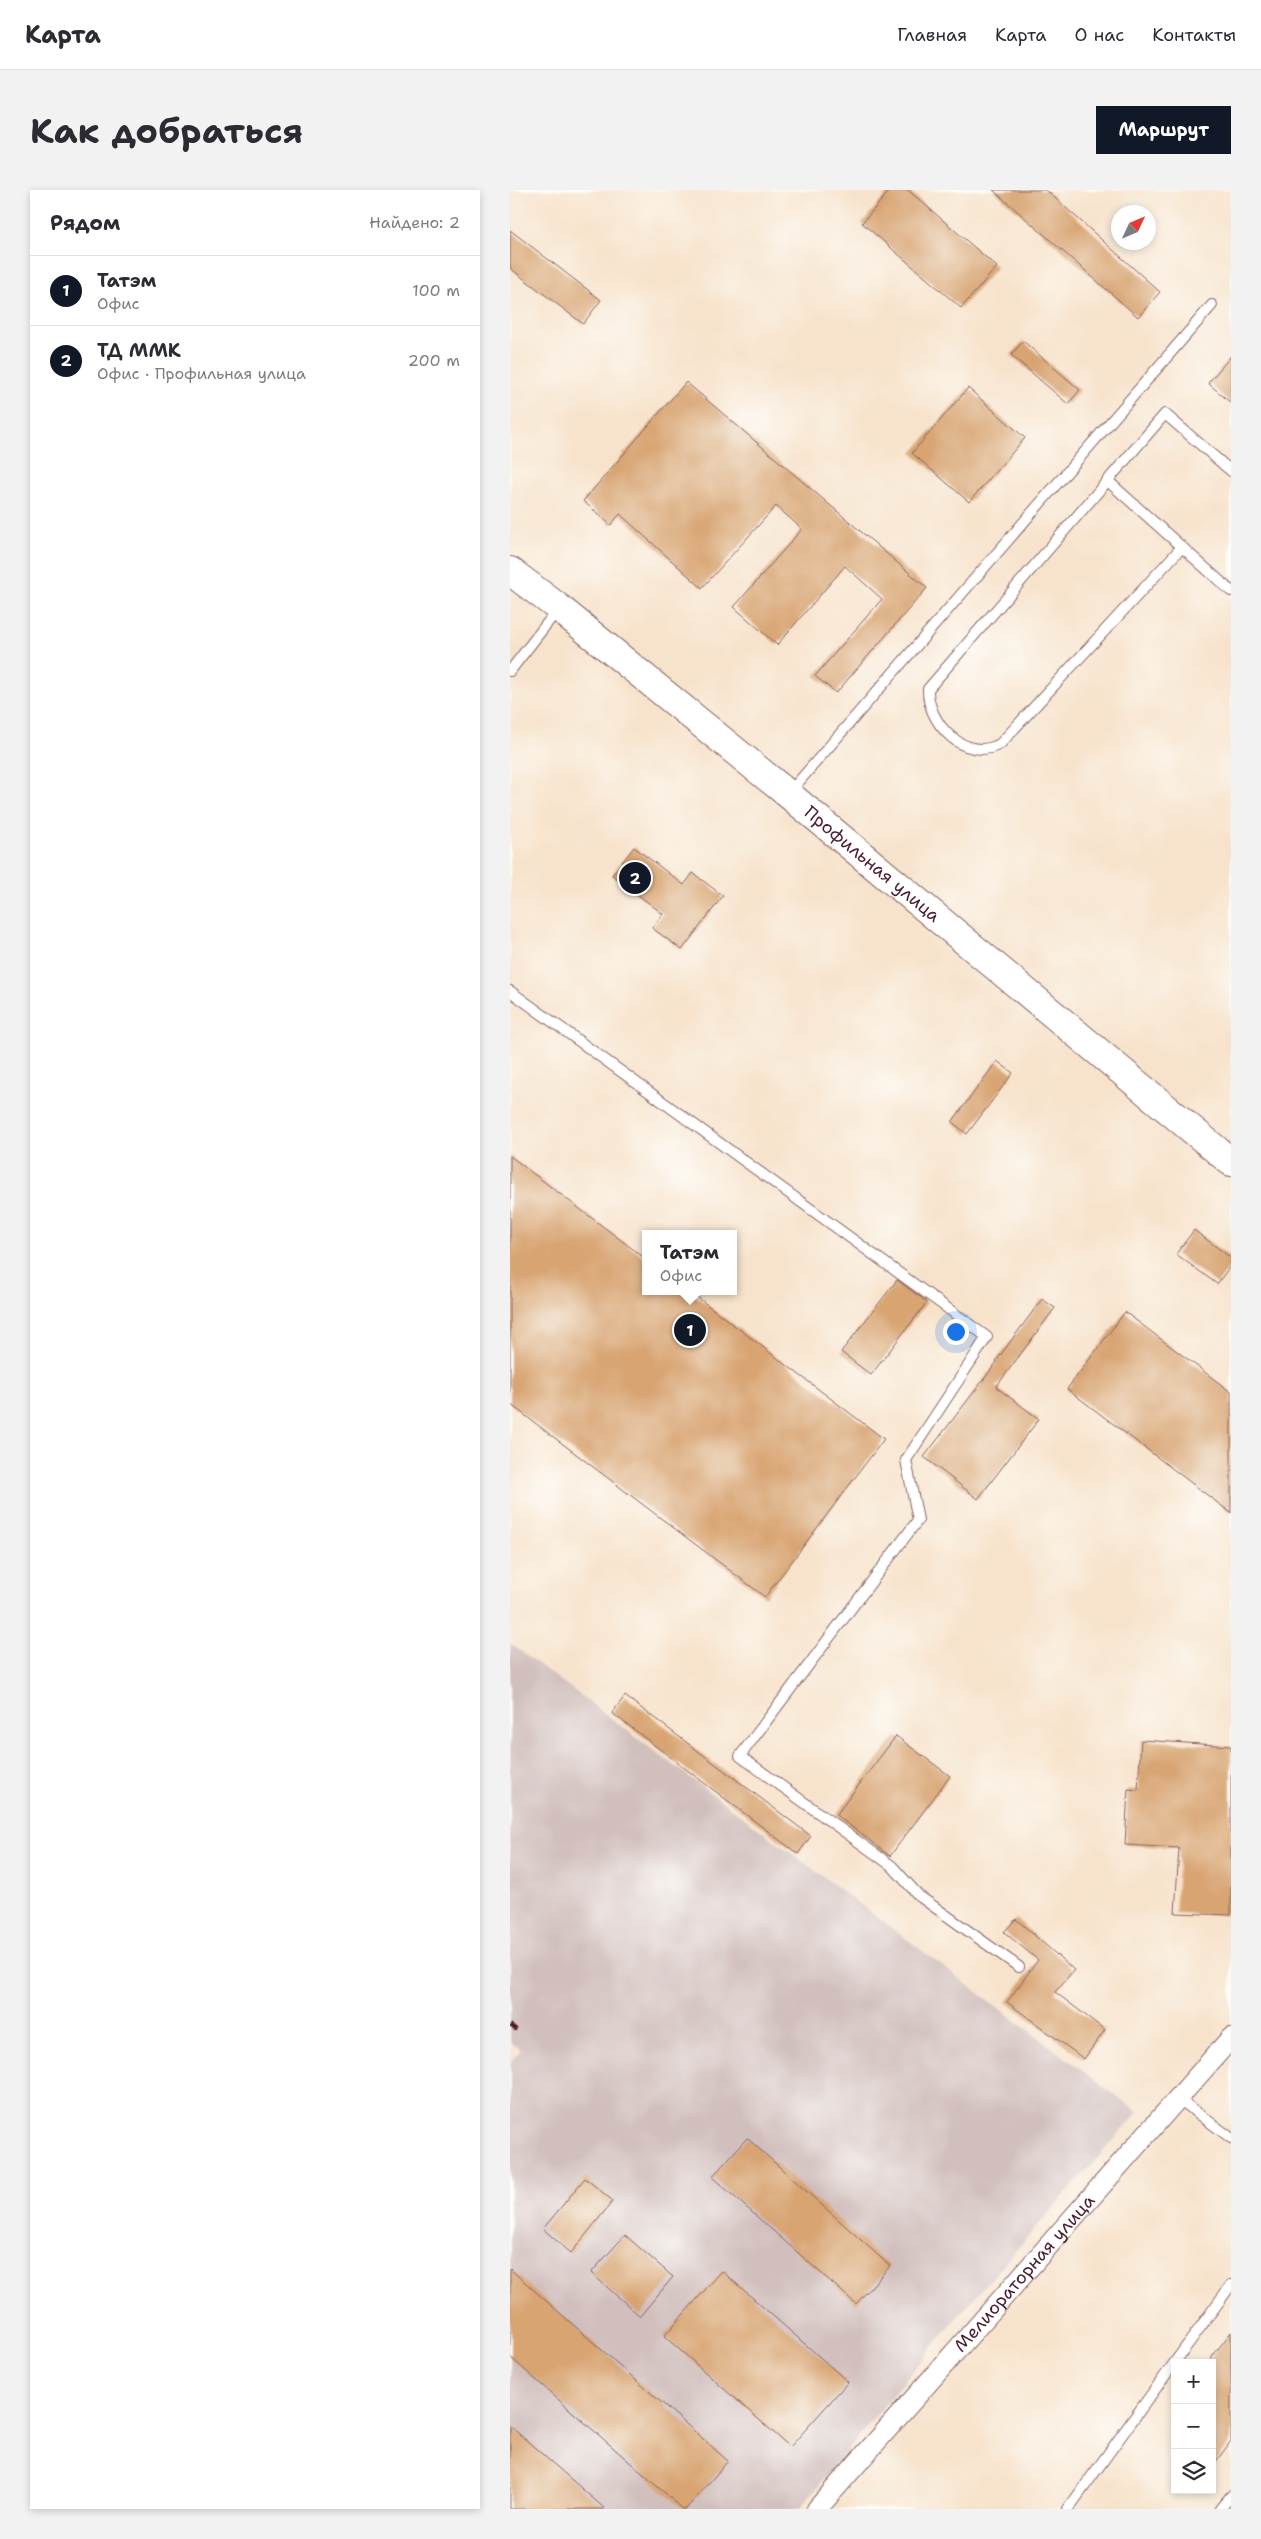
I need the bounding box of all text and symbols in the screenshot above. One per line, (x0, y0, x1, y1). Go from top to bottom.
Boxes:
text: Карта (25, 19, 101, 51)
text: Главная (897, 23, 967, 47)
text: Карта (995, 23, 1047, 47)
text: О нас (1075, 23, 1124, 47)
text: Контакты (1152, 23, 1236, 47)
button: Маршрут (1096, 106, 1231, 154)
text: Как добраться (30, 107, 303, 154)
north arrow (1111, 205, 1156, 250)
text: Рядом (50, 209, 120, 237)
text: Найдено: 2 (369, 212, 460, 233)
text: Татэм (97, 268, 156, 293)
text: 1 (62, 280, 70, 301)
text: 100 m (412, 280, 460, 301)
text: Офис (97, 293, 139, 314)
text: ТД ММК (97, 338, 181, 363)
text: 2 (60, 350, 72, 371)
text: 200 m (408, 350, 460, 371)
text: Офис · Профильная улица (97, 363, 306, 384)
street label: Профильная улица (799, 800, 945, 928)
pin: 2 (619, 859, 651, 897)
popup (642, 1230, 737, 1295)
text: Татэм (660, 1240, 719, 1265)
text: Офис (660, 1265, 702, 1286)
pin: 1 (674, 1311, 706, 1349)
your location (943, 1319, 969, 1345)
street label: Мелиораторная улица (948, 2189, 1100, 2357)
map controls (1171, 2359, 1216, 2494)
button: + (1171, 2359, 1216, 2404)
button: − (1171, 2404, 1216, 2449)
button: layers (1171, 2449, 1216, 2494)

